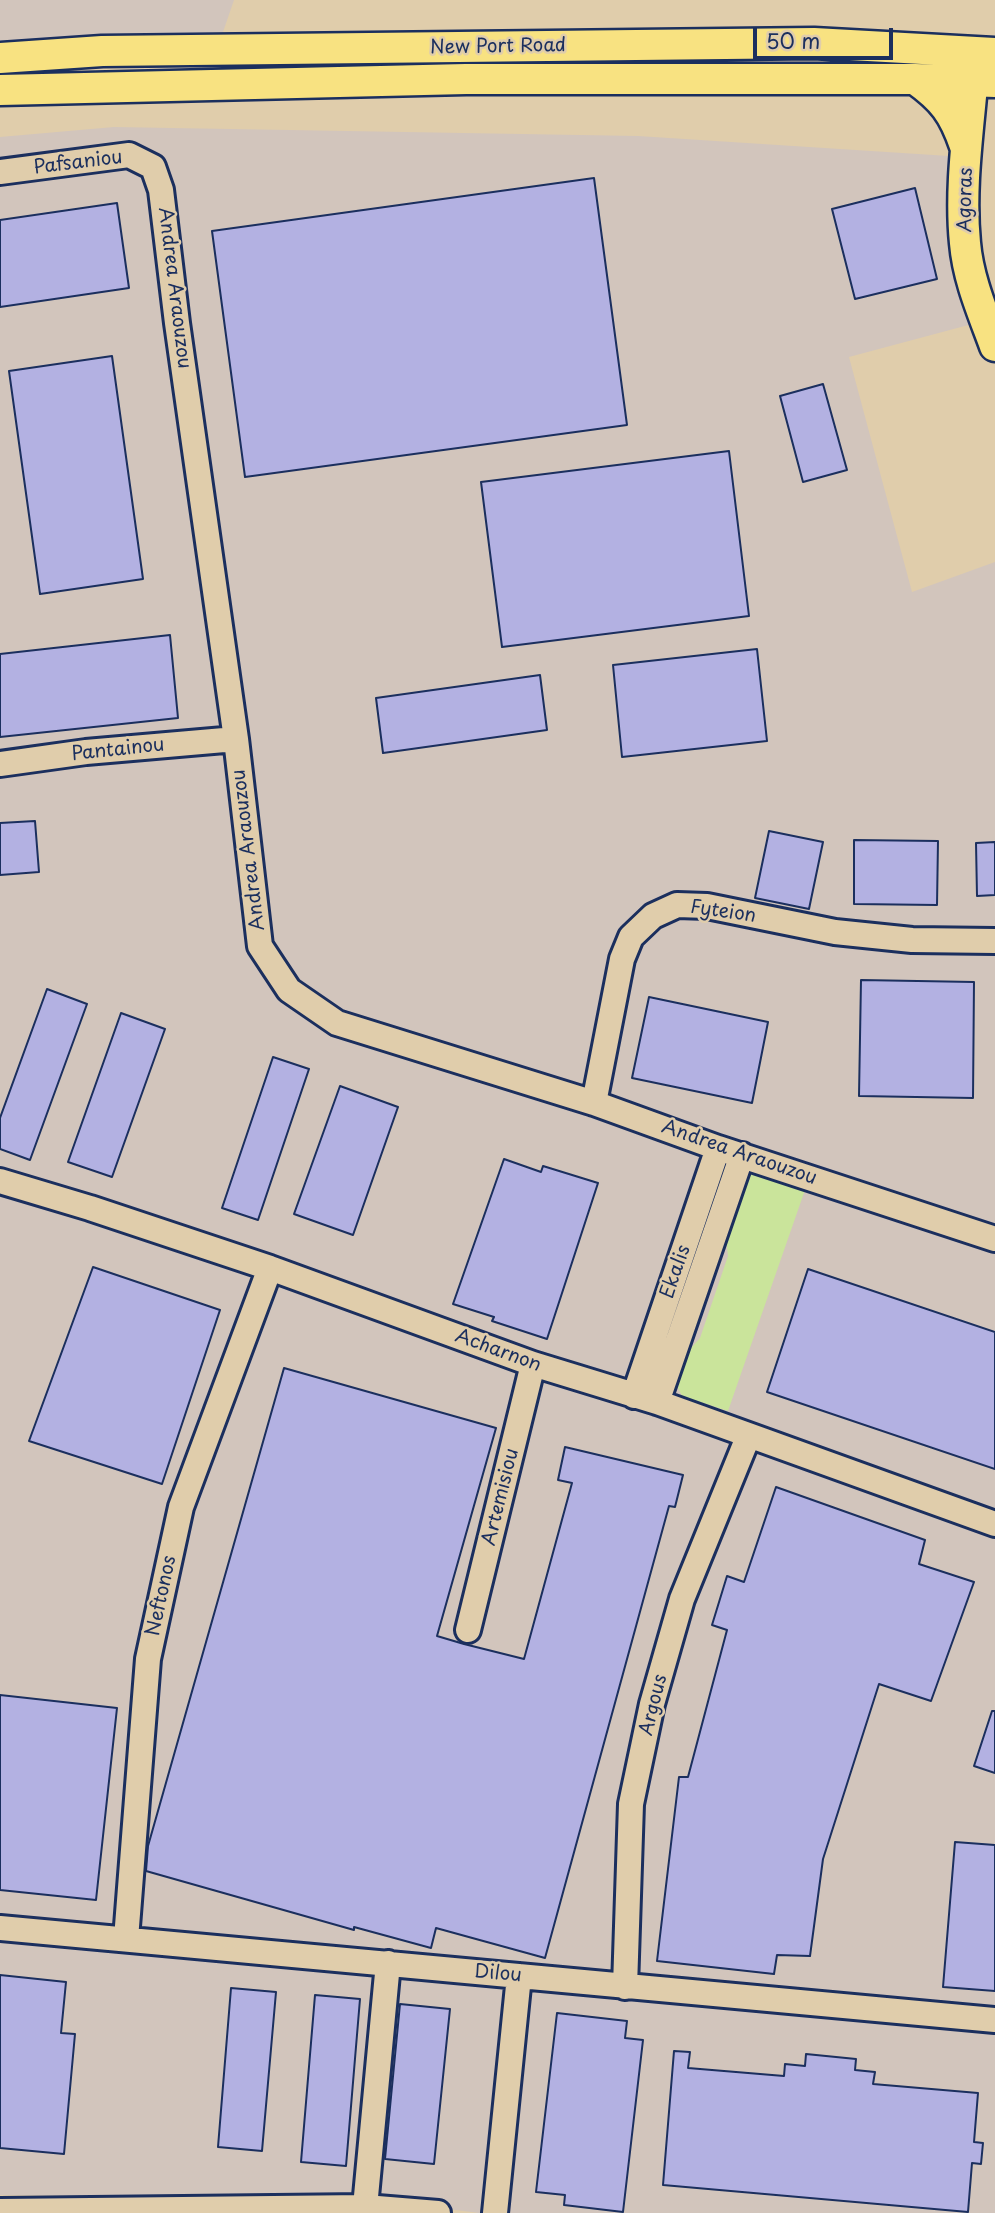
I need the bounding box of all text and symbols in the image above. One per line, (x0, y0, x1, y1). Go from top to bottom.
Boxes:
scale bar (757, 14, 897, 58)
text: 50 m (766, 24, 820, 56)
street label: New Port Road (430, 34, 566, 60)
street label: Pafsaniou (32, 146, 124, 180)
street label: Agoras (954, 167, 978, 233)
street label: Andrea Araouzou (153, 206, 195, 370)
street label: Pantainou (70, 734, 166, 766)
street label: Andrea Araouzou (228, 768, 270, 932)
street label: Fyteion (689, 896, 757, 928)
street label: Andrea Araouzou (658, 1116, 820, 1190)
street label: Ekalis (656, 1242, 696, 1302)
street label: Acharnon (452, 1325, 544, 1377)
street label: Artemisiou (478, 1446, 524, 1548)
street label: Neftonos (142, 1553, 182, 1639)
street label: Argous (635, 1672, 673, 1738)
street label: Dilou (474, 1961, 522, 1987)

